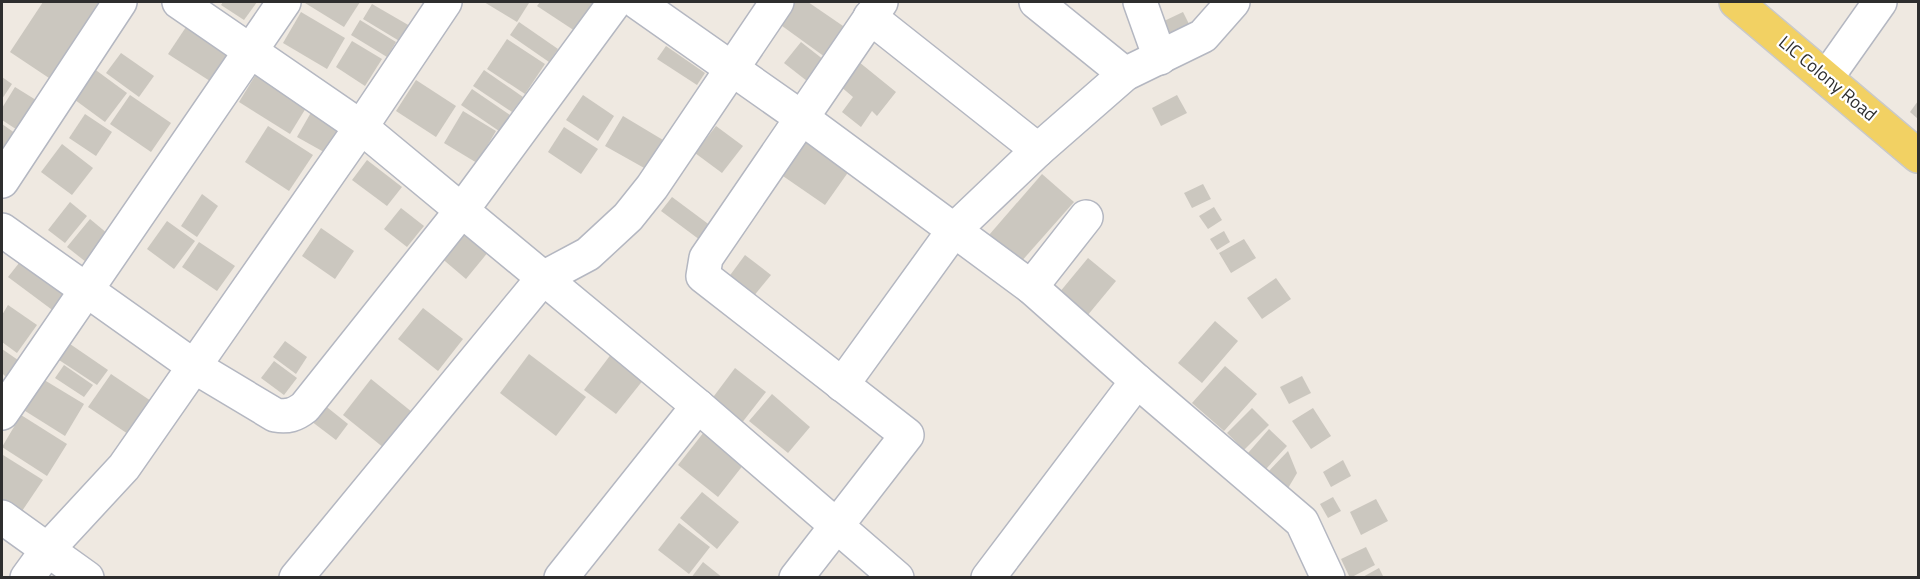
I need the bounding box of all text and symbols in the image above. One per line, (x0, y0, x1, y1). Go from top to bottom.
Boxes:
street label: LIC Colony Road (1773, 29, 1883, 127)

